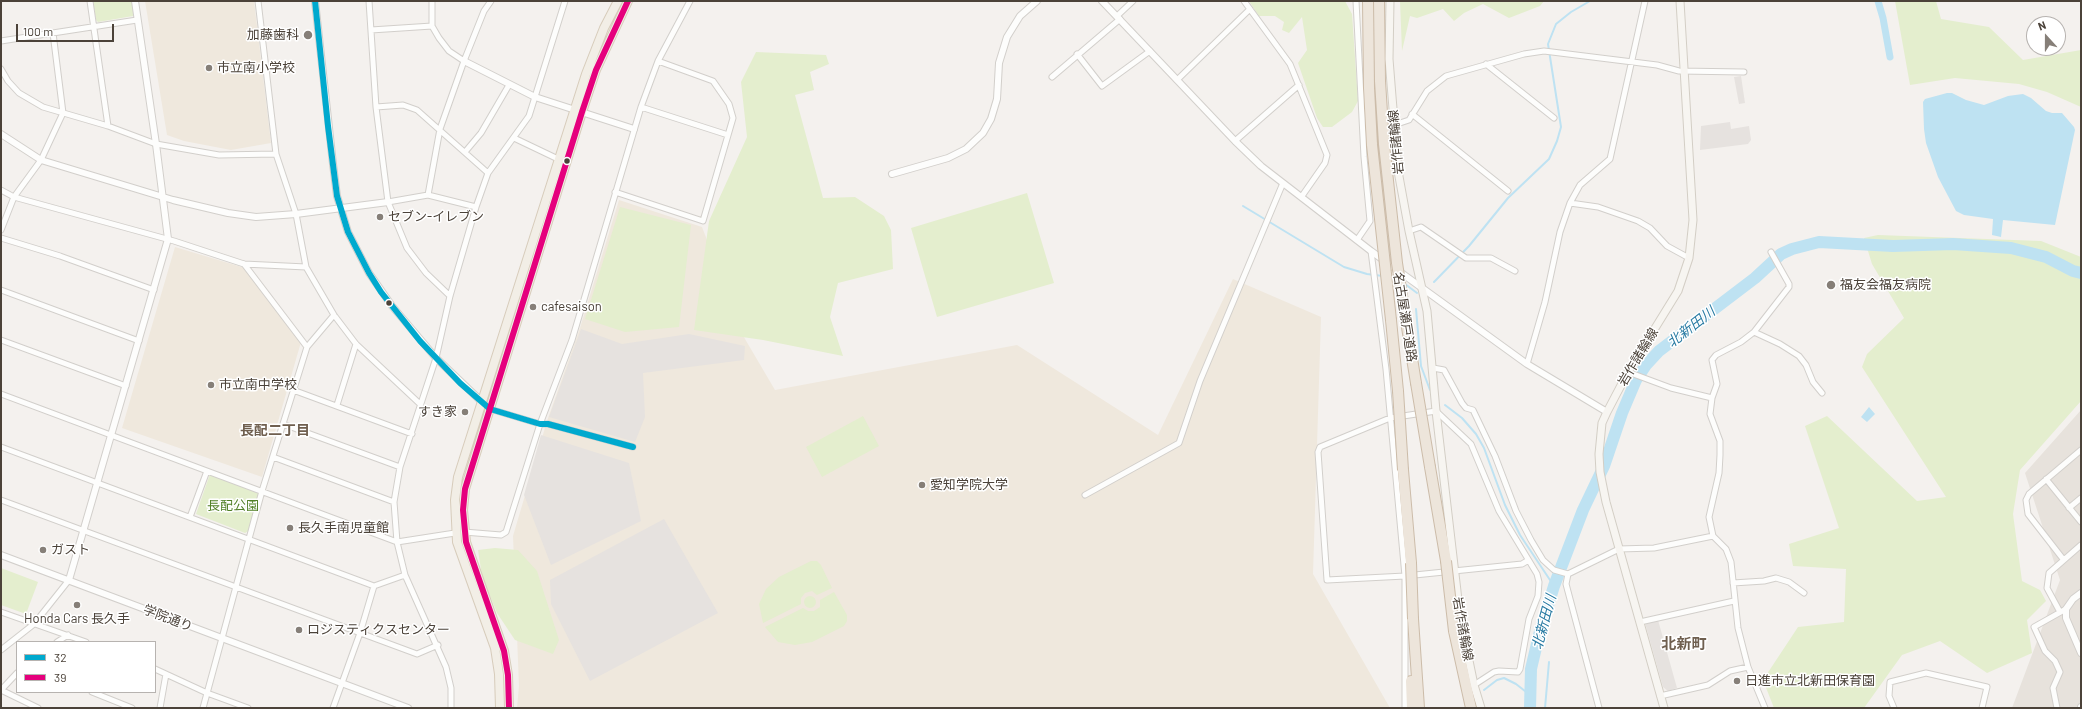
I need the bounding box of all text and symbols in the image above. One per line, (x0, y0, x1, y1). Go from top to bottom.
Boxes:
scale bar (18, 16, 116, 42)
north arrow (2026, 16, 2066, 56)
text: N (2036, 18, 2048, 33)
text: 100 m (23, 24, 53, 38)
place label: 加藤歯科 (247, 27, 299, 43)
marker: 加藤歯科 (302, 29, 314, 41)
place label: 市立南小学校 (217, 60, 295, 76)
marker: 市立南小学校 (204, 63, 214, 73)
street label: 岩作諸輪線 (1385, 109, 1407, 175)
unlabelled marker (562, 156, 572, 166)
place label: セブン-イレブン (388, 209, 484, 225)
marker: セブン-イレブン (375, 212, 385, 222)
street label: 名古屋瀬戸道路 (1390, 271, 1420, 363)
place label: 福友会福友病院 (1840, 277, 1931, 293)
marker: 福友会福友病院 (1825, 279, 1837, 291)
unlabelled marker (384, 298, 394, 308)
place label: cafesaison (541, 299, 602, 315)
marker: cafesaison (528, 302, 538, 312)
water label: 北新田川 (1664, 303, 1718, 351)
street label: 岩作諸輪線 (1615, 325, 1661, 389)
place label: 市立南中学校 (219, 377, 297, 393)
marker: 市立南中学校 (206, 380, 216, 390)
place label: すき家 (418, 404, 457, 420)
marker: すき家 (460, 407, 470, 417)
district label: 長配二丁目 (240, 422, 310, 438)
place label: 愛知学院大学 (930, 477, 1008, 493)
marker: 愛知学院大学 (917, 480, 927, 490)
park label: 長配公園 (207, 498, 259, 514)
place label: 長久手南児童館 (298, 520, 389, 536)
marker: 長久手南児童館 (285, 523, 295, 533)
place label: ガスト (51, 542, 90, 558)
marker: ガスト (38, 545, 48, 555)
water label: 北新田川 (1529, 593, 1559, 651)
street label: 岩作諸輪線 (1450, 596, 1476, 662)
marker: Honda Cars 長久手 (72, 600, 82, 610)
street label: 学院通り (141, 601, 195, 635)
place label: Honda Cars 長久手 (24, 611, 130, 627)
place label: ロジスティクスセンター (307, 622, 450, 638)
marker: ロジスティクスセンター (294, 625, 304, 635)
district label: 北新町 (1662, 635, 1706, 653)
legend (16, 641, 156, 693)
text: 32 (54, 650, 67, 664)
text: 39 (54, 670, 66, 684)
place label: 日進市立北新田保育園 (1745, 673, 1875, 689)
marker: 日進市立北新田保育園 (1732, 676, 1742, 686)

